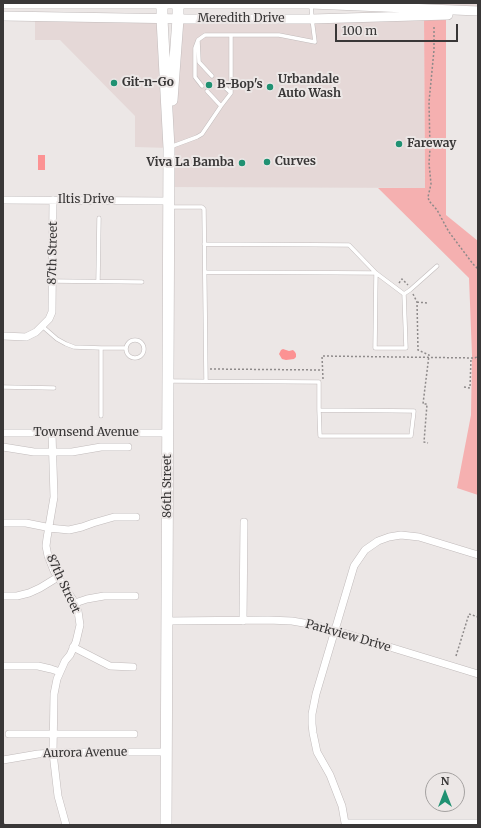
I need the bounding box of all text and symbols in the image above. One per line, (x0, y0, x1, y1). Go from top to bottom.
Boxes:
street label: Meredith Drive (197, 12, 285, 26)
scale bar (337, 16, 460, 42)
text: 100 m (342, 23, 377, 38)
place label: Urbandale Auto Wash (278, 73, 341, 101)
place label: Git-n-Go (122, 76, 174, 90)
marker: Git-n-Go (109, 78, 119, 88)
place label: B-Bop's (217, 78, 263, 92)
marker: B-Bop's (204, 80, 214, 90)
marker: Urbandale Auto Wash (265, 82, 275, 92)
place label: Fareway (407, 137, 456, 151)
marker: Fareway (394, 139, 404, 149)
place label: Curves (275, 155, 316, 169)
place label: Viva La Bamba (146, 156, 234, 170)
marker: Curves (262, 157, 272, 167)
marker: Viva La Bamba (237, 158, 247, 168)
street label: Iltis Drive (58, 193, 114, 207)
street label: 87th Street (45, 221, 61, 285)
street label: Townsend Avenue (33, 426, 139, 440)
street label: 86th Street (161, 454, 175, 518)
street label: 87th Street (43, 552, 83, 616)
street label: Parkview Drive (304, 617, 392, 655)
street label: Aurora Avenue (43, 745, 127, 761)
north arrow (425, 772, 465, 812)
text: N (441, 774, 449, 788)

